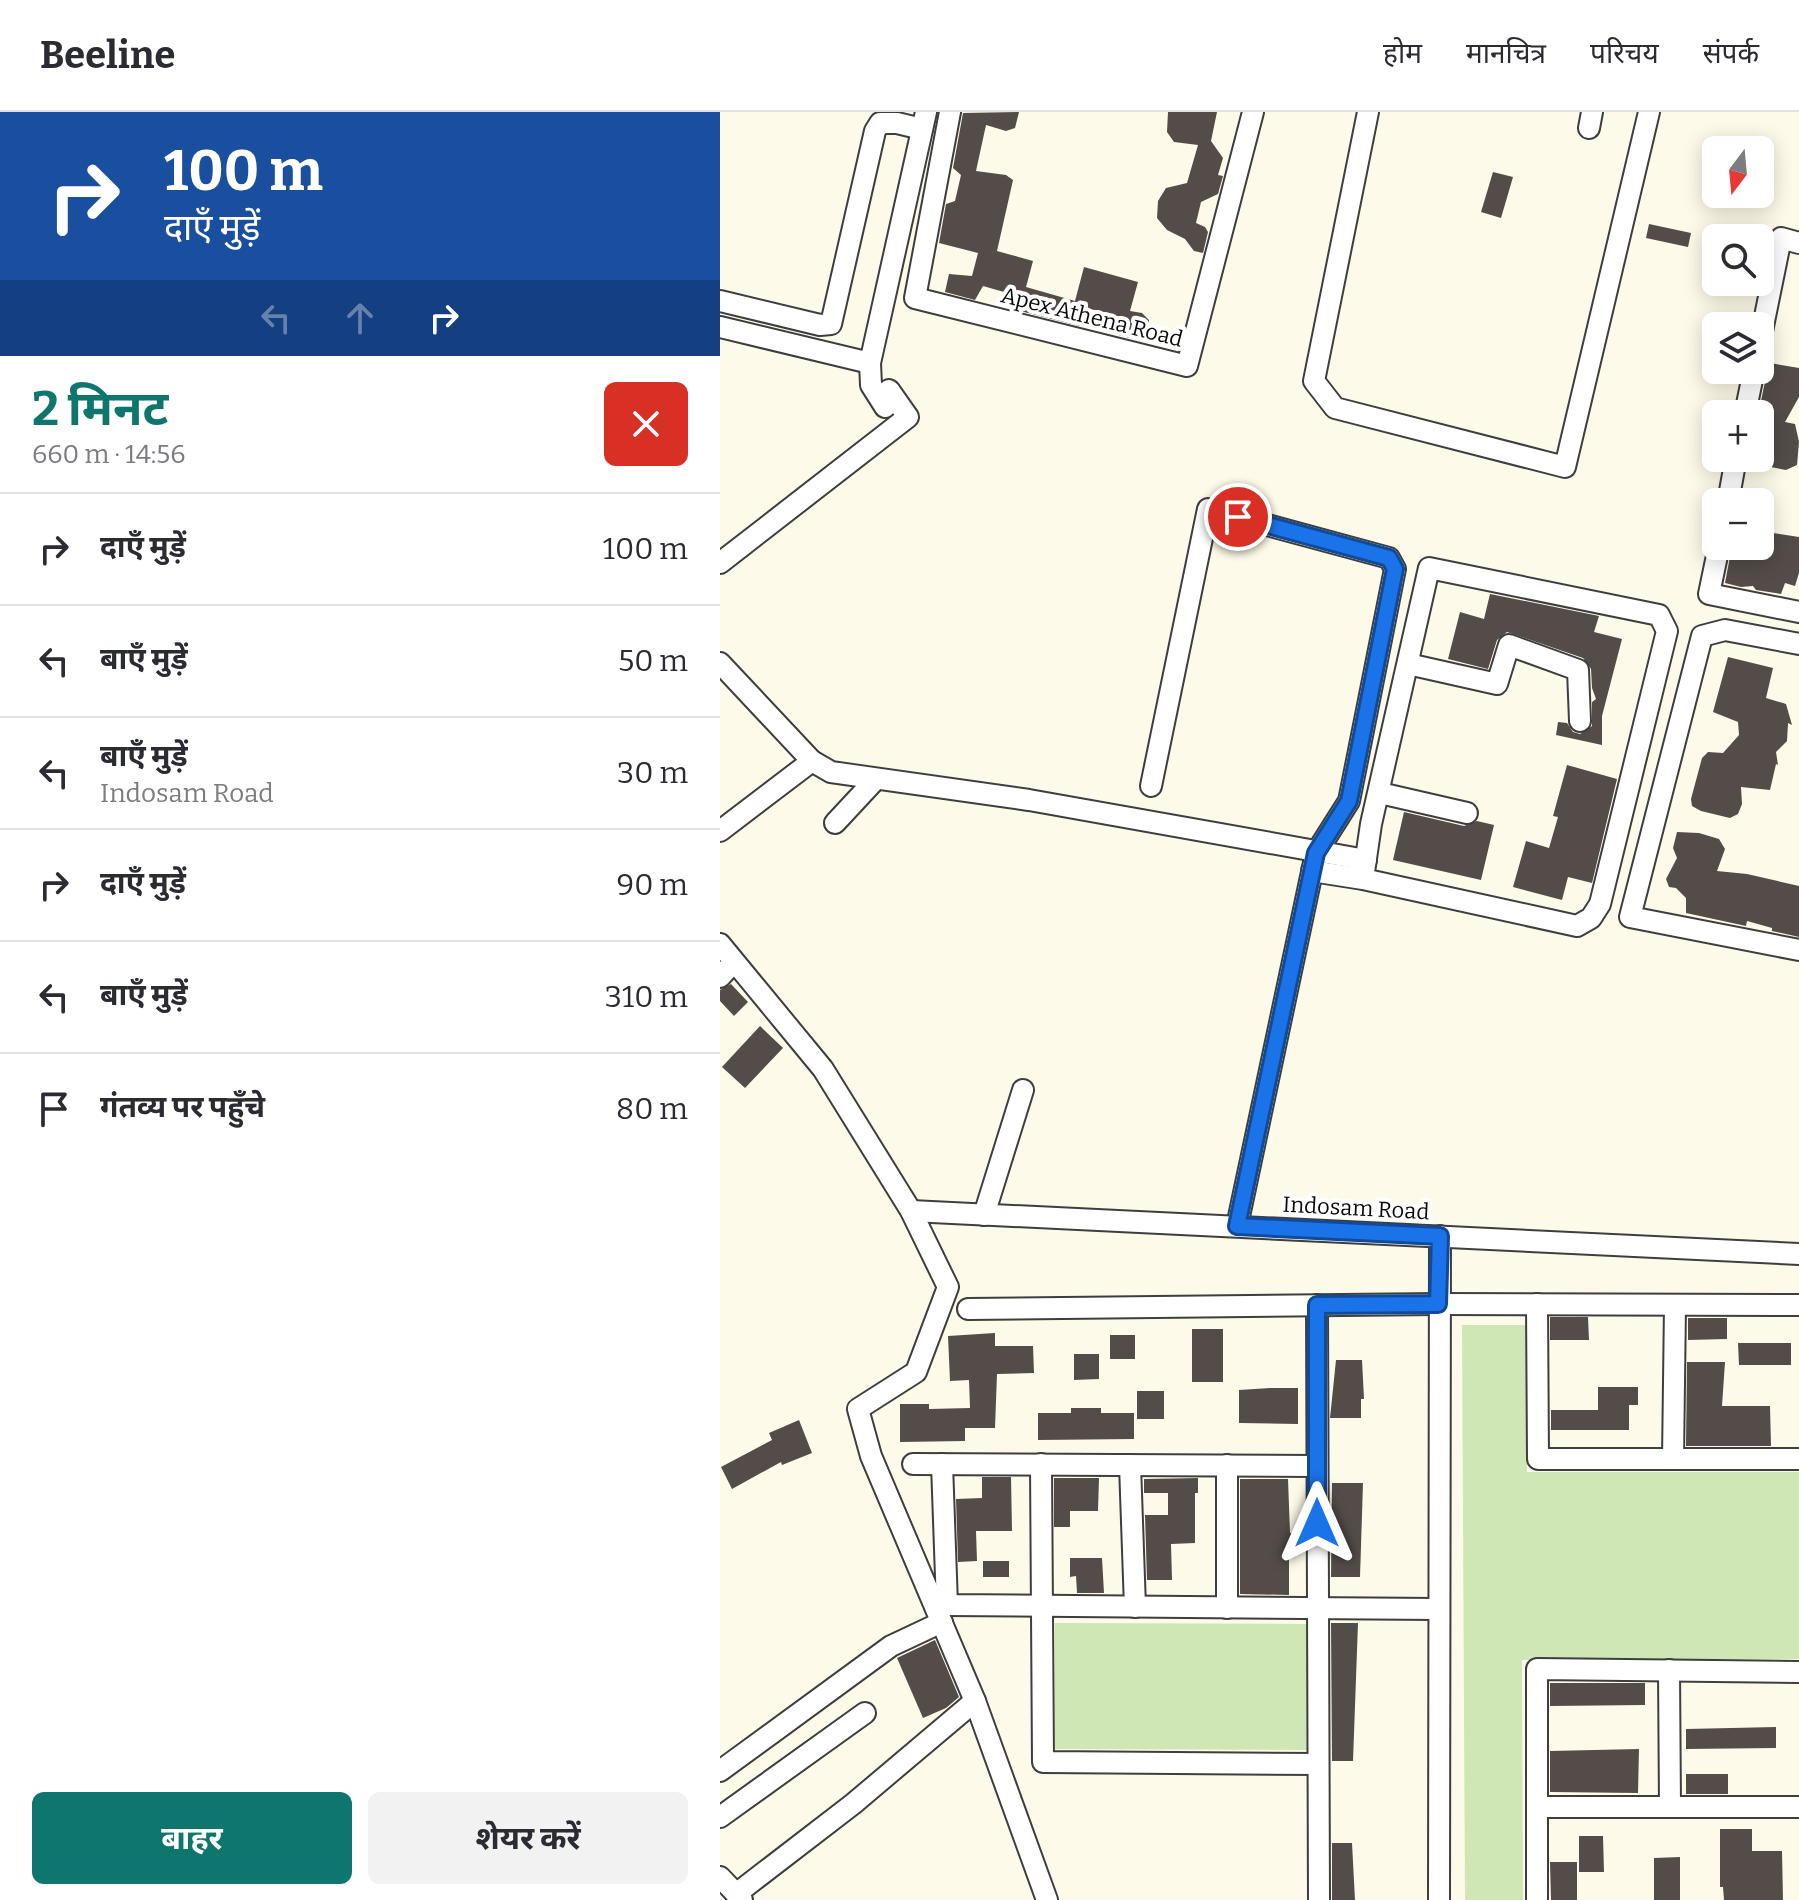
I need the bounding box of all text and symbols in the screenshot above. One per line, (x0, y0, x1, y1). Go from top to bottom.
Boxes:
text: Beeline (40, 32, 175, 78)
text: होम (1383, 37, 1422, 70)
text: मानचित्र (1466, 37, 1546, 70)
text: परिचय (1590, 37, 1659, 70)
text: संपर्क (1703, 37, 1759, 70)
north arrow (1702, 136, 1774, 208)
map controls (1702, 136, 1774, 560)
text: 100 m (164, 138, 323, 205)
icon: right (32, 144, 136, 248)
text: दाएँ मुड़ें (164, 206, 260, 250)
button: search (1702, 224, 1774, 296)
street label: Apex Athena Road (998, 281, 1186, 353)
icon: left (254, 296, 298, 340)
icon: ahead (338, 296, 382, 340)
icon: right (422, 296, 466, 340)
button: layers (1702, 312, 1774, 384)
text: 2 मिनट (32, 380, 168, 438)
button: close (604, 382, 688, 466)
button: + (1702, 400, 1774, 472)
text: 660 m · 14:56 (32, 439, 185, 470)
pin (1204, 483, 1272, 551)
button: − (1702, 488, 1774, 560)
icon: arrive (1216, 495, 1260, 539)
icon: right (32, 527, 76, 571)
text: दाएँ मुड़ें (100, 529, 186, 565)
text: 100 m (603, 531, 688, 567)
icon: left (32, 639, 76, 683)
text: बाएँ मुड़ें (100, 641, 188, 677)
text: 50 m (618, 643, 688, 679)
text: बाएँ मुड़ें (100, 738, 188, 774)
icon: left (32, 751, 76, 795)
text: 30 m (617, 755, 688, 791)
text: Indosam Road (100, 778, 274, 809)
icon: right (32, 863, 76, 907)
text: दाएँ मुड़ें (100, 865, 186, 901)
text: 90 m (617, 867, 688, 903)
icon: left (32, 975, 76, 1019)
text: बाएँ मुड़ें (100, 977, 188, 1013)
text: 310 m (605, 979, 688, 1015)
icon: arrive (32, 1087, 76, 1131)
text: गंतव्य पर पहुँचे (100, 1089, 265, 1125)
text: 80 m (616, 1091, 688, 1127)
street label: Indosam Road (1282, 1191, 1430, 1225)
position arrow (1275, 1481, 1359, 1565)
button: बाहर (32, 1792, 352, 1884)
button: शेयर करें (368, 1792, 688, 1884)

